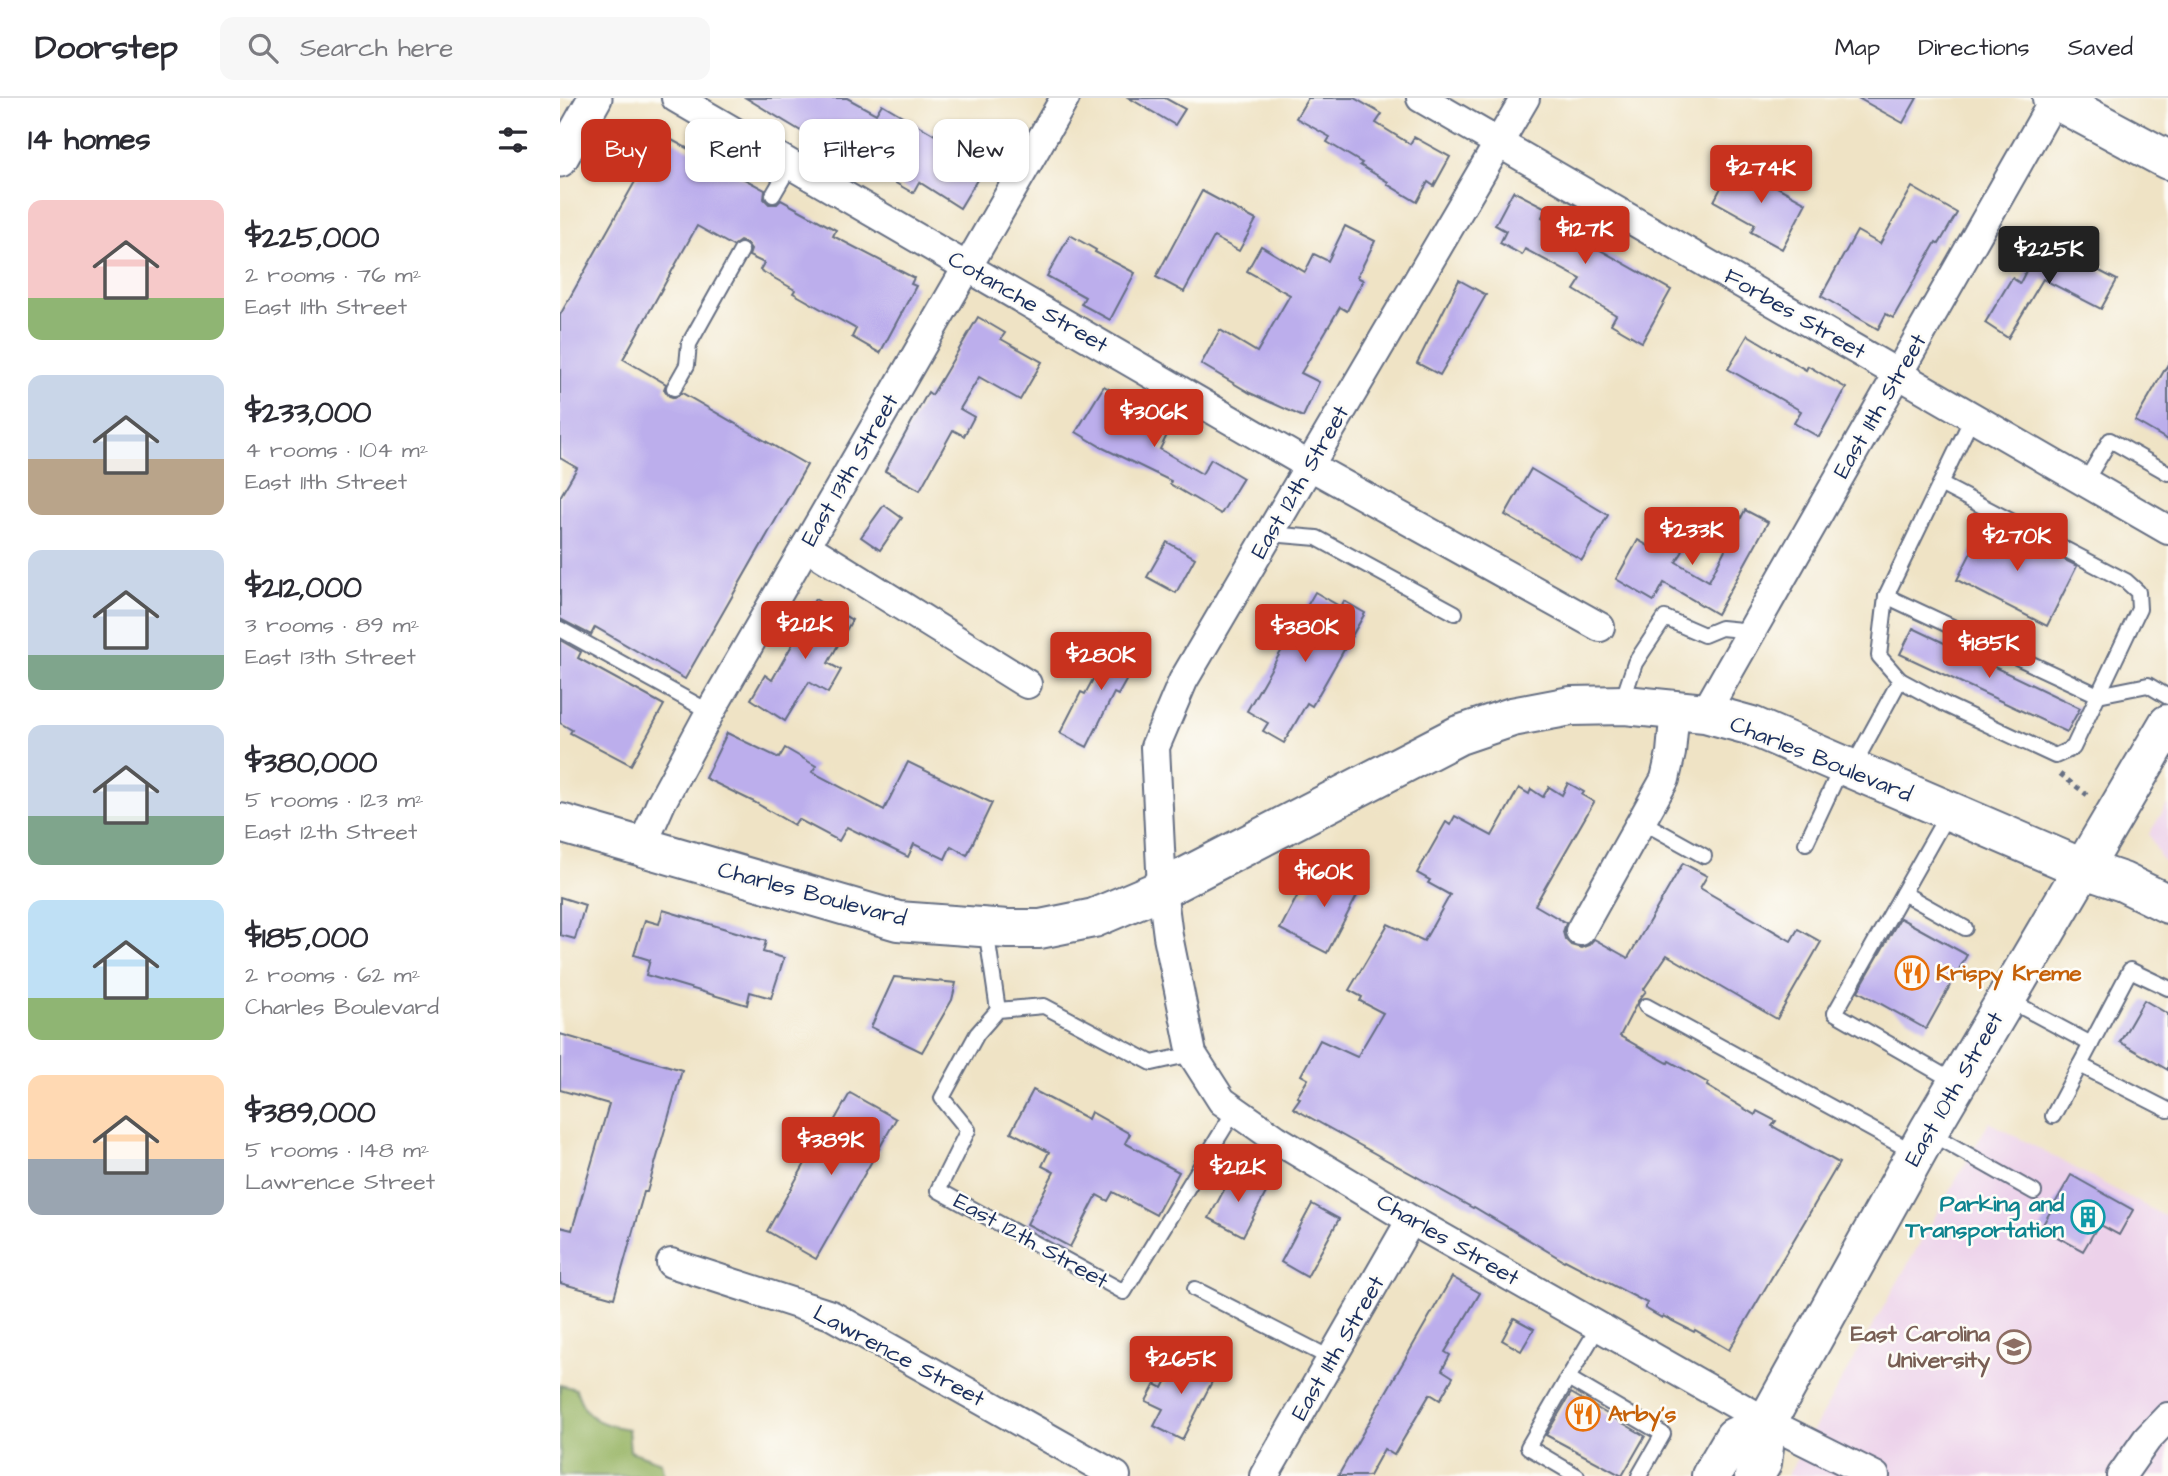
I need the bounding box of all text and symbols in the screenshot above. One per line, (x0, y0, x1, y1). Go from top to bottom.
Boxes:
search box (220, 17, 710, 80)
text: Doorstep (35, 25, 178, 71)
icon: search (244, 29, 282, 67)
text: Search here (300, 30, 453, 66)
text: Map (1835, 31, 1880, 65)
text: Directions (1918, 31, 2030, 65)
text: Saved (2068, 31, 2133, 65)
text: 14 homes (28, 119, 151, 161)
chip: Buy (581, 119, 671, 182)
chip: Rent (685, 119, 785, 182)
chip: Filters (799, 119, 919, 182)
chip: New (933, 119, 1029, 182)
icon: filters (494, 121, 532, 159)
pin: $274K (1712, 146, 1810, 205)
text: $274K (1726, 152, 1796, 184)
pin: $127K (1536, 206, 1634, 266)
text: $127K (1557, 213, 1613, 245)
text: $225,000 (245, 217, 379, 259)
pin: $225K (2000, 226, 2098, 286)
icon: home (84, 228, 168, 312)
text: $225K (2014, 233, 2084, 265)
street label: Cotanche Street (942, 243, 1115, 361)
text: 2 rooms · 76 m² (245, 259, 421, 291)
street label: Forbes Street (1718, 260, 1872, 368)
text: East 11th Street (245, 291, 407, 323)
street label: East 11th Street (1826, 327, 1935, 484)
street label: East 13th Street (793, 387, 907, 552)
pin: $306K (1105, 390, 1203, 449)
text: $233,000 (245, 392, 372, 434)
text: $306K (1120, 396, 1188, 428)
street label: East 12th Street (1243, 399, 1357, 565)
icon: home (84, 403, 168, 487)
text: 4 rooms · 104 m² (245, 434, 428, 466)
text: East 11th Street (245, 466, 407, 498)
pin: $233K (1643, 508, 1741, 567)
text: $233K (1660, 514, 1724, 546)
pin: $270K (1968, 514, 2066, 573)
text: $270K (1983, 520, 2051, 552)
text: $212,000 (245, 567, 362, 609)
icon: home (84, 578, 168, 662)
pin: $212K (756, 602, 854, 661)
pin: $380K (1256, 604, 1354, 664)
text: $212K (777, 608, 833, 640)
text: 3 rooms · 89 m² (245, 609, 419, 641)
text: $380K (1271, 611, 1339, 643)
pin: $185K (1940, 620, 2038, 680)
text: $185K (1959, 627, 2019, 659)
pin: $280K (1052, 632, 1150, 692)
text: $280K (1066, 639, 1136, 671)
text: East 13th Street (245, 641, 416, 673)
street label: Charles Boulevard (1725, 708, 1917, 810)
text: $380,000 (245, 742, 377, 784)
icon: home (84, 753, 168, 837)
text: 5 rooms · 123 m² (245, 784, 424, 816)
text: East 12th Street (245, 816, 417, 848)
pin: $160K (1275, 850, 1373, 909)
street label: Charles Boulevard (714, 853, 910, 935)
text: $160K (1295, 856, 1353, 888)
text: $185,000 (245, 917, 368, 959)
icon: home (84, 928, 168, 1012)
restaurant icon: Krispy Kreme (1893, 954, 1931, 992)
place label: Krispy Kreme (1936, 957, 2082, 991)
text: 2 rooms · 62 m² (245, 959, 420, 991)
text: Charles Boulevard (245, 991, 439, 1023)
street label: East 10th Street (1897, 1005, 2012, 1172)
text: $389,000 (245, 1092, 376, 1134)
icon: home (84, 1103, 168, 1187)
pin: $389K (782, 1118, 880, 1177)
text: $389K (798, 1124, 864, 1156)
text: 5 rooms · 148 m² (245, 1134, 429, 1166)
pin: $212K (1189, 1144, 1287, 1204)
text: $212K (1210, 1151, 1266, 1183)
text: Lawrence Street (245, 1166, 435, 1198)
street label: East 12th Street (948, 1185, 1115, 1297)
street label: Charles Street (1371, 1186, 1526, 1294)
place label: Parking and Transportation (1905, 1188, 2064, 1246)
building icon: Parking and Transportation (2069, 1198, 2107, 1236)
street label: East 11th Street (1284, 1269, 1393, 1426)
street label: Lawrence Street (808, 1297, 991, 1415)
place label: East Carolina University (1851, 1318, 1990, 1378)
school or university icon: East Carolina University (1995, 1328, 2033, 1366)
pin: $265K (1132, 1336, 1230, 1396)
text: $265K (1146, 1343, 1216, 1375)
restaurant icon: Arby's (1564, 1395, 1602, 1433)
place label: Arby's (1608, 1398, 1677, 1432)

